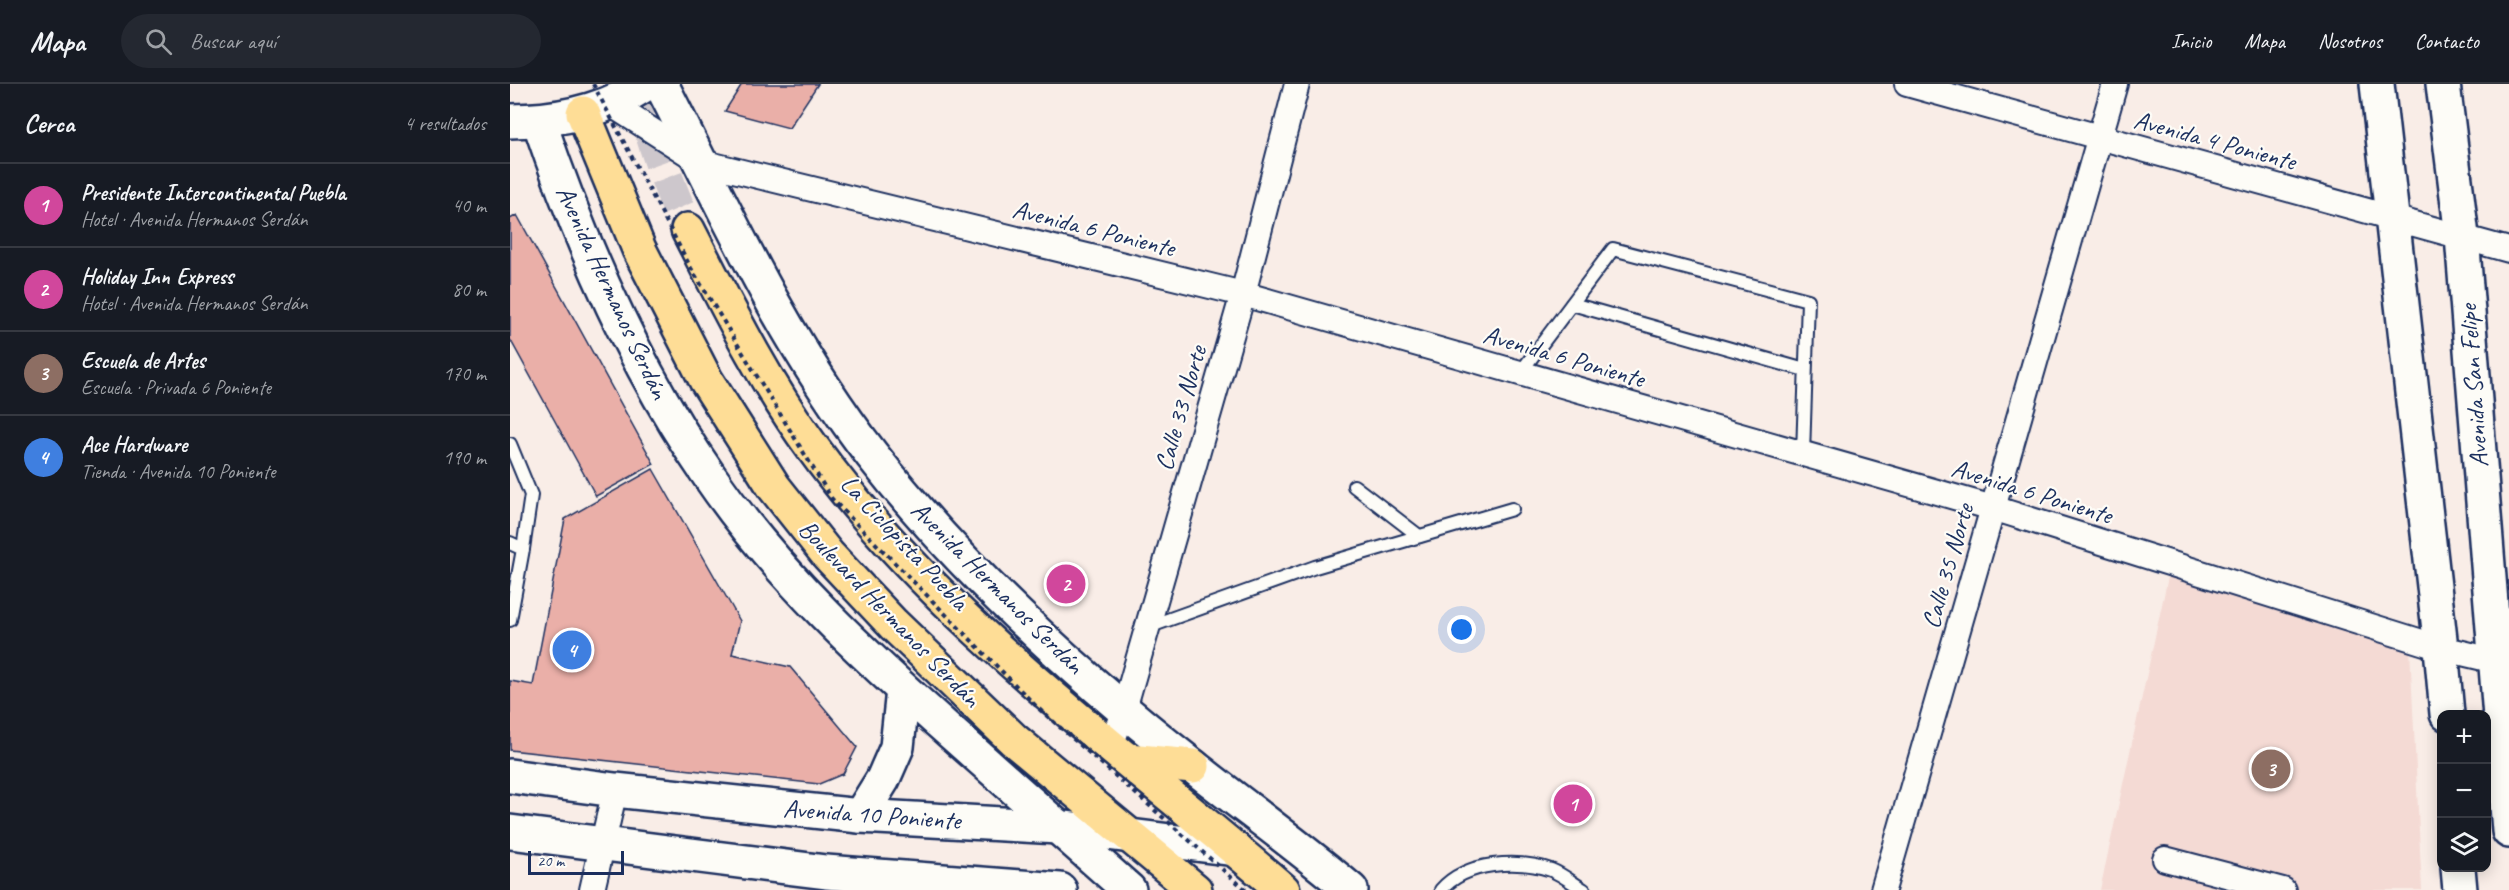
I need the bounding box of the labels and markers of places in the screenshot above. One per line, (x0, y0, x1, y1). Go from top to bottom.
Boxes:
pin: 2 (1046, 562, 1086, 606)
pin: 4 (552, 628, 592, 672)
pin: 3 (2252, 746, 2290, 792)
pin: 1 (1554, 782, 1592, 826)

